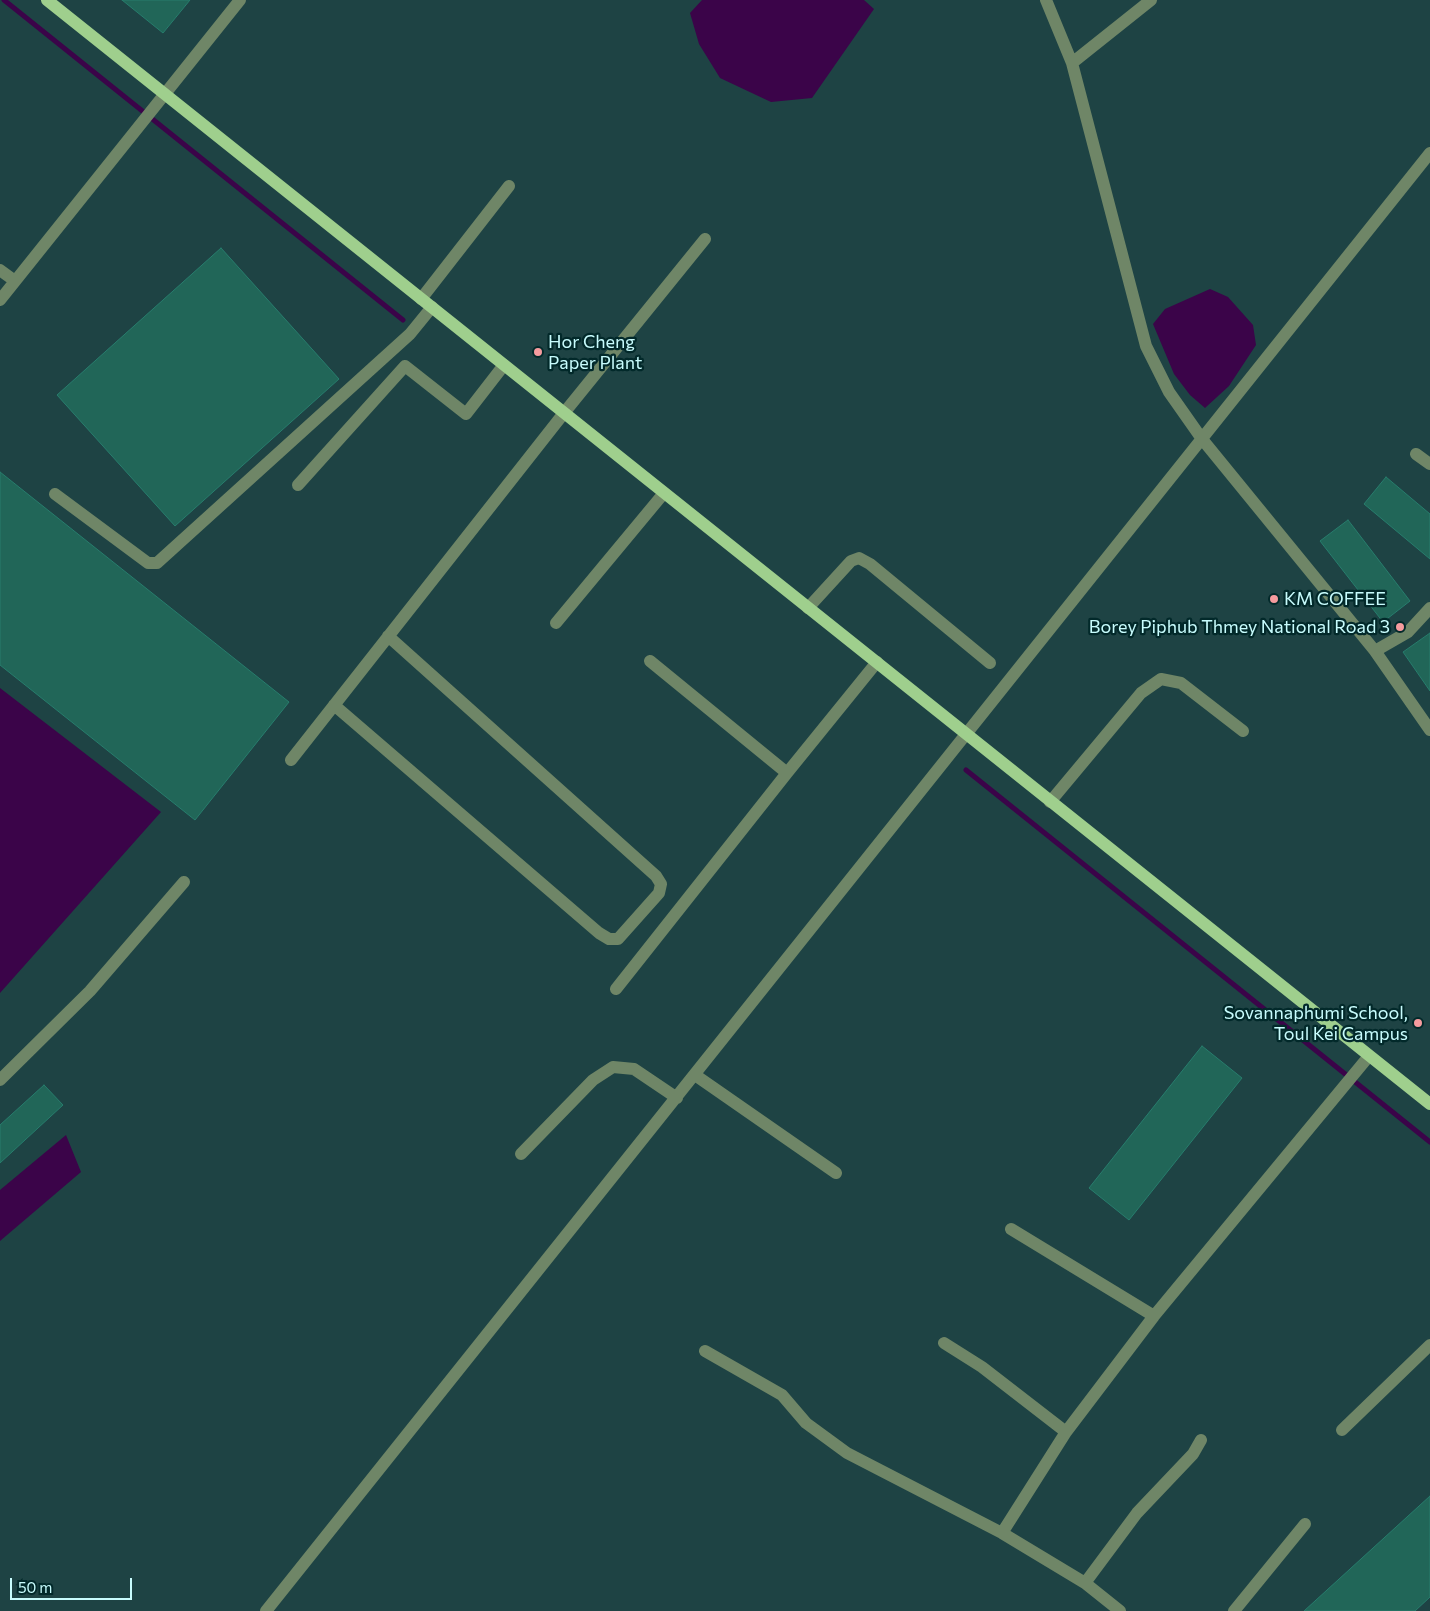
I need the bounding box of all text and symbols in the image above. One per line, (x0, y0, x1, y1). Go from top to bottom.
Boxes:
place label: Hor Cheng Paper Plant (548, 331, 642, 374)
marker: Hor Cheng Paper Plant (532, 346, 544, 358)
place label: KM COFFEE (1284, 588, 1386, 610)
marker: KM COFFEE (1268, 593, 1280, 605)
place label: Borey Piphub Thmey National Road 3 (1089, 616, 1390, 638)
marker: Borey Piphub Thmey National Road 3 (1394, 621, 1406, 633)
place label: Sovannaphumi School, Toul Kei Campus (1224, 1002, 1408, 1044)
marker: Sovannaphumi School, Toul Kei Campus (1412, 1017, 1424, 1029)
scale bar (12, 1568, 135, 1600)
text: 50 m (18, 1578, 52, 1596)

